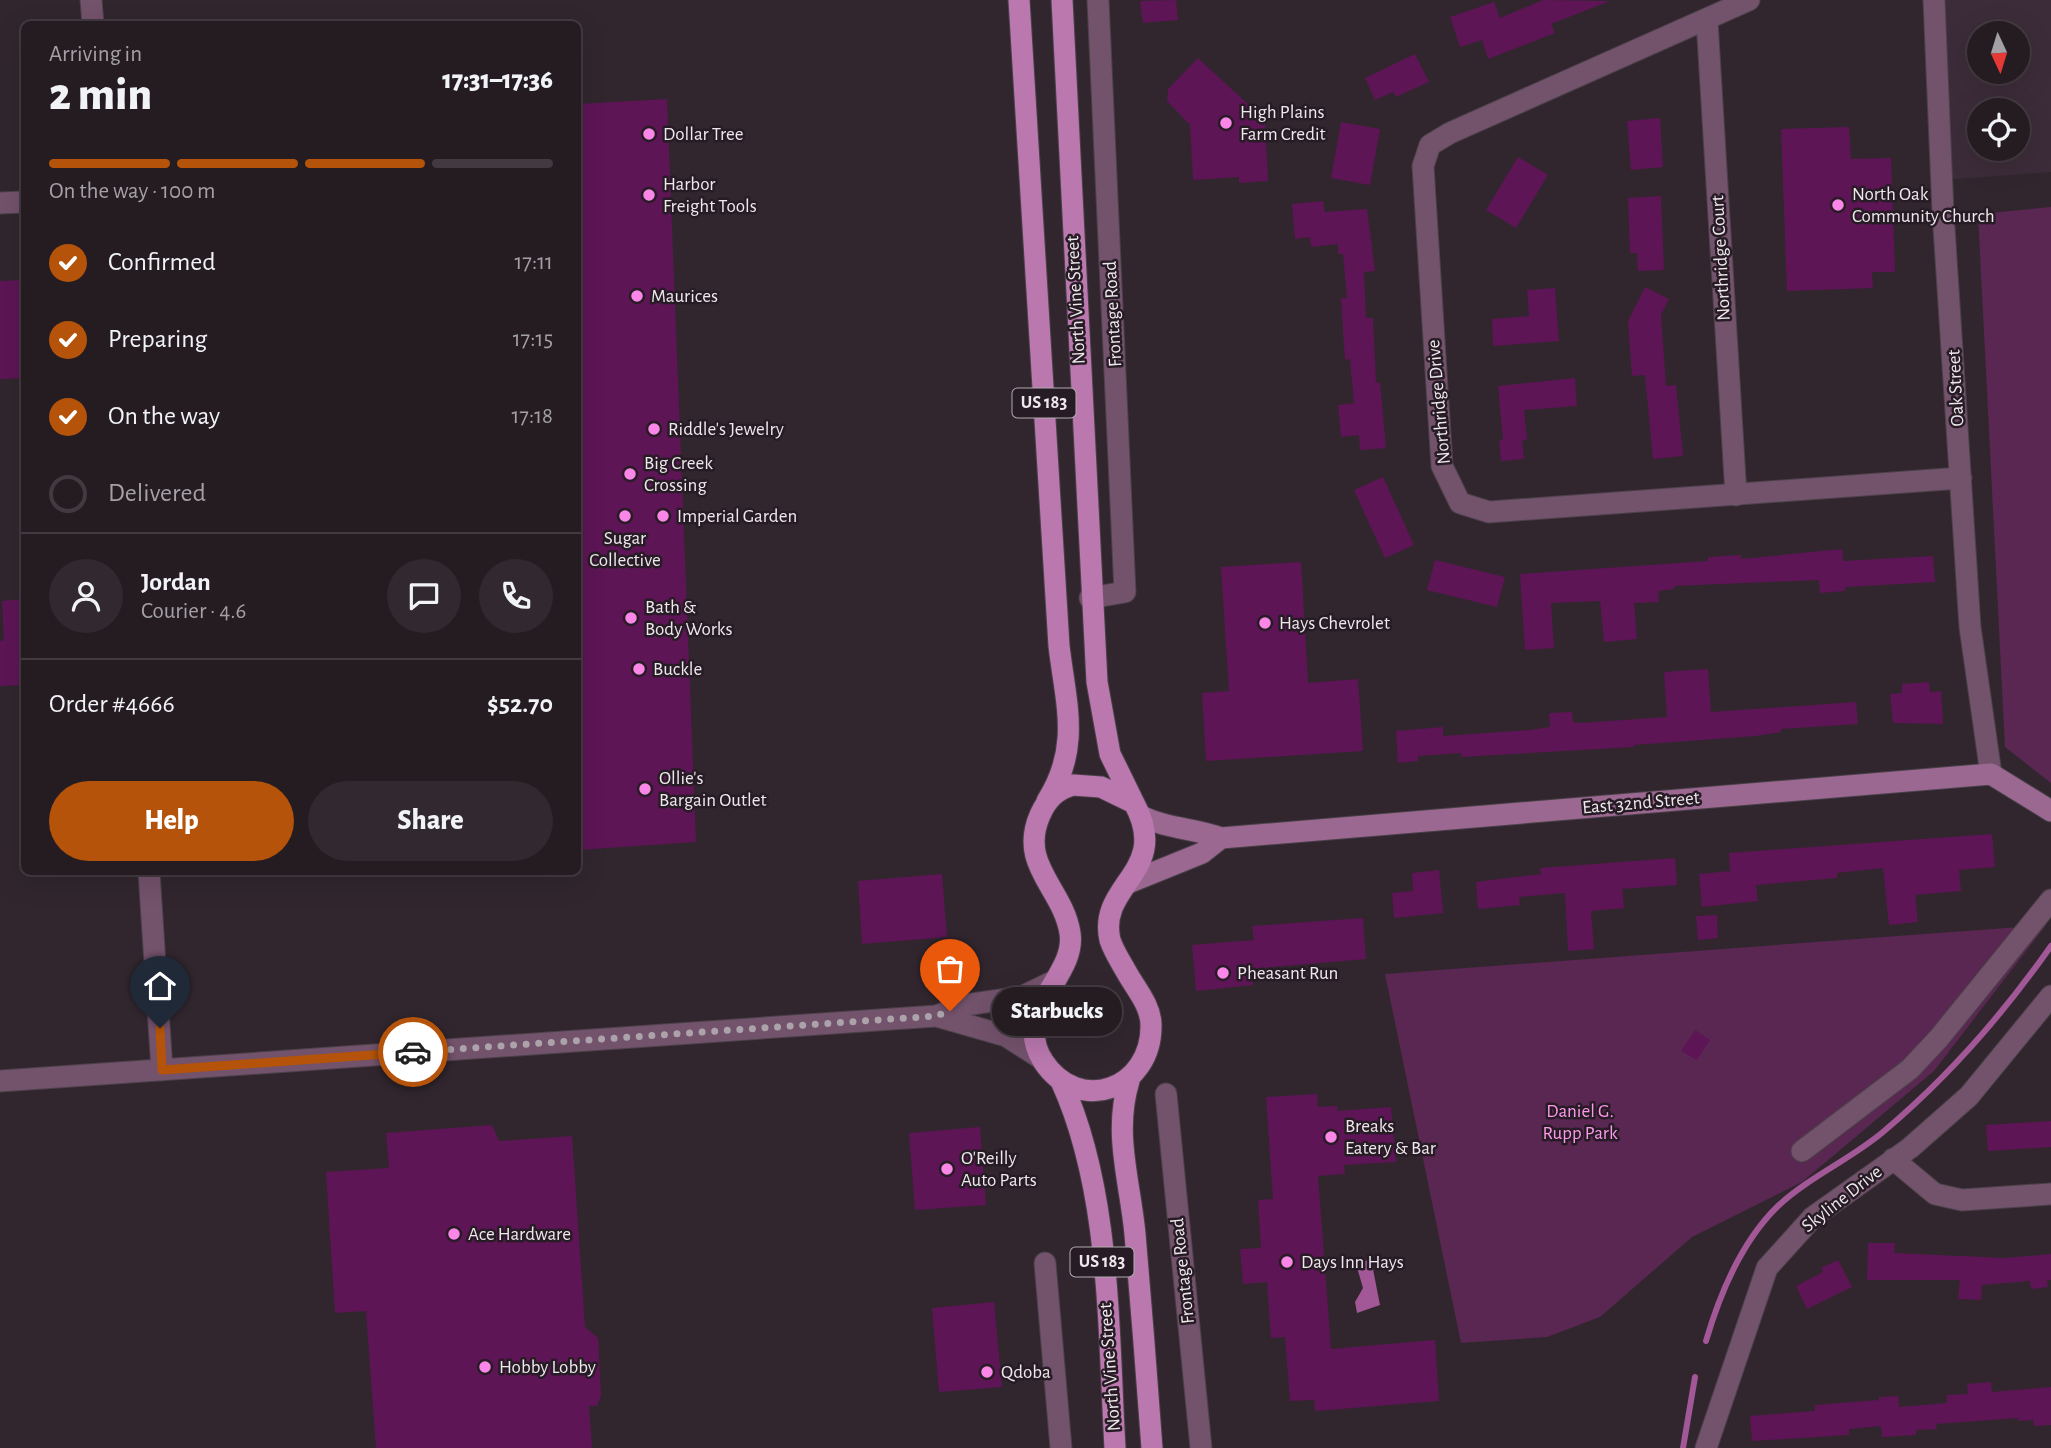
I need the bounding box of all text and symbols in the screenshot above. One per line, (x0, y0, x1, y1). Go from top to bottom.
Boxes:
north arrow (1967, 21, 2030, 84)
map controls (1967, 21, 2030, 161)
text: Arriving in (49, 43, 142, 66)
text: 17:31–17:36 (442, 67, 553, 93)
text: 2 min (49, 72, 152, 118)
button: locate (1967, 98, 2030, 161)
place label: High Plains Farm Credit (1240, 103, 1326, 144)
marker: High Plains Farm Credit (1218, 115, 1234, 131)
place label: Dollar Tree (663, 125, 744, 144)
marker: Dollar Tree (641, 126, 657, 142)
place label: Harbor Freight Tools (663, 175, 757, 216)
text: On the way · 100 m (49, 180, 216, 203)
place label: North Oak Community Church (1852, 185, 1995, 226)
marker: Harbor Freight Tools (641, 187, 657, 203)
street label: Northridge Court (1708, 195, 1734, 321)
marker: North Oak Community Church (1830, 197, 1846, 213)
street label: North Vine Street (1063, 235, 1089, 365)
icon: check (49, 244, 87, 282)
text: Confirmed (108, 249, 216, 275)
text: 17:11 (514, 251, 553, 274)
street label: Frontage Road (1101, 260, 1125, 368)
place label: Maurices (651, 287, 718, 306)
marker: Maurices (629, 288, 645, 304)
icon: check (49, 321, 87, 359)
text: Preparing (108, 326, 207, 352)
text: 17:15 (513, 328, 553, 351)
street label: Northridge Drive (1424, 339, 1454, 465)
street label: Oak Street (1944, 349, 1968, 427)
road number: US 183 (1012, 388, 1076, 418)
icon: check (49, 398, 87, 436)
text: On the way (108, 403, 220, 429)
text: 17:18 (511, 405, 553, 428)
place label: Riddle's Jewelry (668, 420, 784, 439)
marker: Riddle's Jewelry (646, 421, 662, 437)
place label: Big Creek Crossing (644, 454, 713, 495)
marker: Big Creek Crossing (622, 466, 638, 482)
text: Delivered (108, 480, 206, 506)
place label: Imperial Garden (677, 507, 797, 526)
marker: Sugar Collective (617, 508, 633, 524)
marker: Imperial Garden (655, 508, 671, 524)
place label: Sugar Collective (589, 529, 661, 570)
button: person (49, 559, 123, 633)
button: chat (387, 559, 461, 633)
button: phone (479, 559, 553, 633)
text: Jordan (141, 569, 211, 595)
place label: Bath & Body Works (645, 598, 733, 639)
text: Courier · 4.6 (141, 600, 246, 623)
marker: Bath & Body Works (623, 610, 639, 626)
place label: Hays Chevrolet (1279, 614, 1390, 633)
marker: Hays Chevrolet (1257, 615, 1273, 631)
place label: Buckle (653, 660, 702, 679)
marker: Buckle (631, 661, 647, 677)
text: Order #4666 (49, 691, 175, 717)
text: $52.70 (487, 691, 553, 717)
place label: Ollie's Bargain Outlet (659, 769, 767, 810)
button: Help (49, 781, 294, 861)
button: Share (308, 781, 553, 861)
marker: Ollie's Bargain Outlet (637, 781, 653, 797)
street label: East 32nd Street (1582, 788, 1700, 818)
pin (920, 939, 980, 1011)
icon: bag (931, 950, 969, 988)
pin (130, 956, 190, 1028)
place label: Pheasant Run (1237, 964, 1338, 983)
marker: Pheasant Run (1215, 965, 1231, 981)
icon: home (141, 967, 179, 1005)
callout: Starbucks (992, 986, 1122, 1036)
text: Starbucks (1011, 1000, 1103, 1023)
courier (378, 1017, 448, 1087)
icon: car (394, 1033, 432, 1071)
park label: Daniel G. Rupp Park (1542, 1102, 1618, 1143)
place label: Breaks Eatery & Bar (1345, 1117, 1436, 1158)
marker: Breaks Eatery & Bar (1323, 1129, 1339, 1145)
place label: O'Reilly Auto Parts (961, 1149, 1037, 1190)
marker: O'Reilly Auto Parts (939, 1161, 955, 1177)
street label: Skyline Drive (1798, 1162, 1886, 1236)
street label: Frontage Road (1168, 1217, 1198, 1325)
place label: Ace Hardware (468, 1225, 571, 1244)
marker: Ace Hardware (446, 1226, 462, 1242)
road number: US 183 (1070, 1247, 1134, 1276)
place label: Days Inn Hays (1301, 1253, 1404, 1272)
marker: Days Inn Hays (1279, 1254, 1295, 1270)
street label: North Vine Street (1096, 1302, 1124, 1432)
place label: Hobby Lobby (499, 1358, 596, 1377)
marker: Hobby Lobby (477, 1359, 493, 1375)
place label: Qdoba (1001, 1363, 1051, 1382)
marker: Qdoba (979, 1364, 995, 1380)

